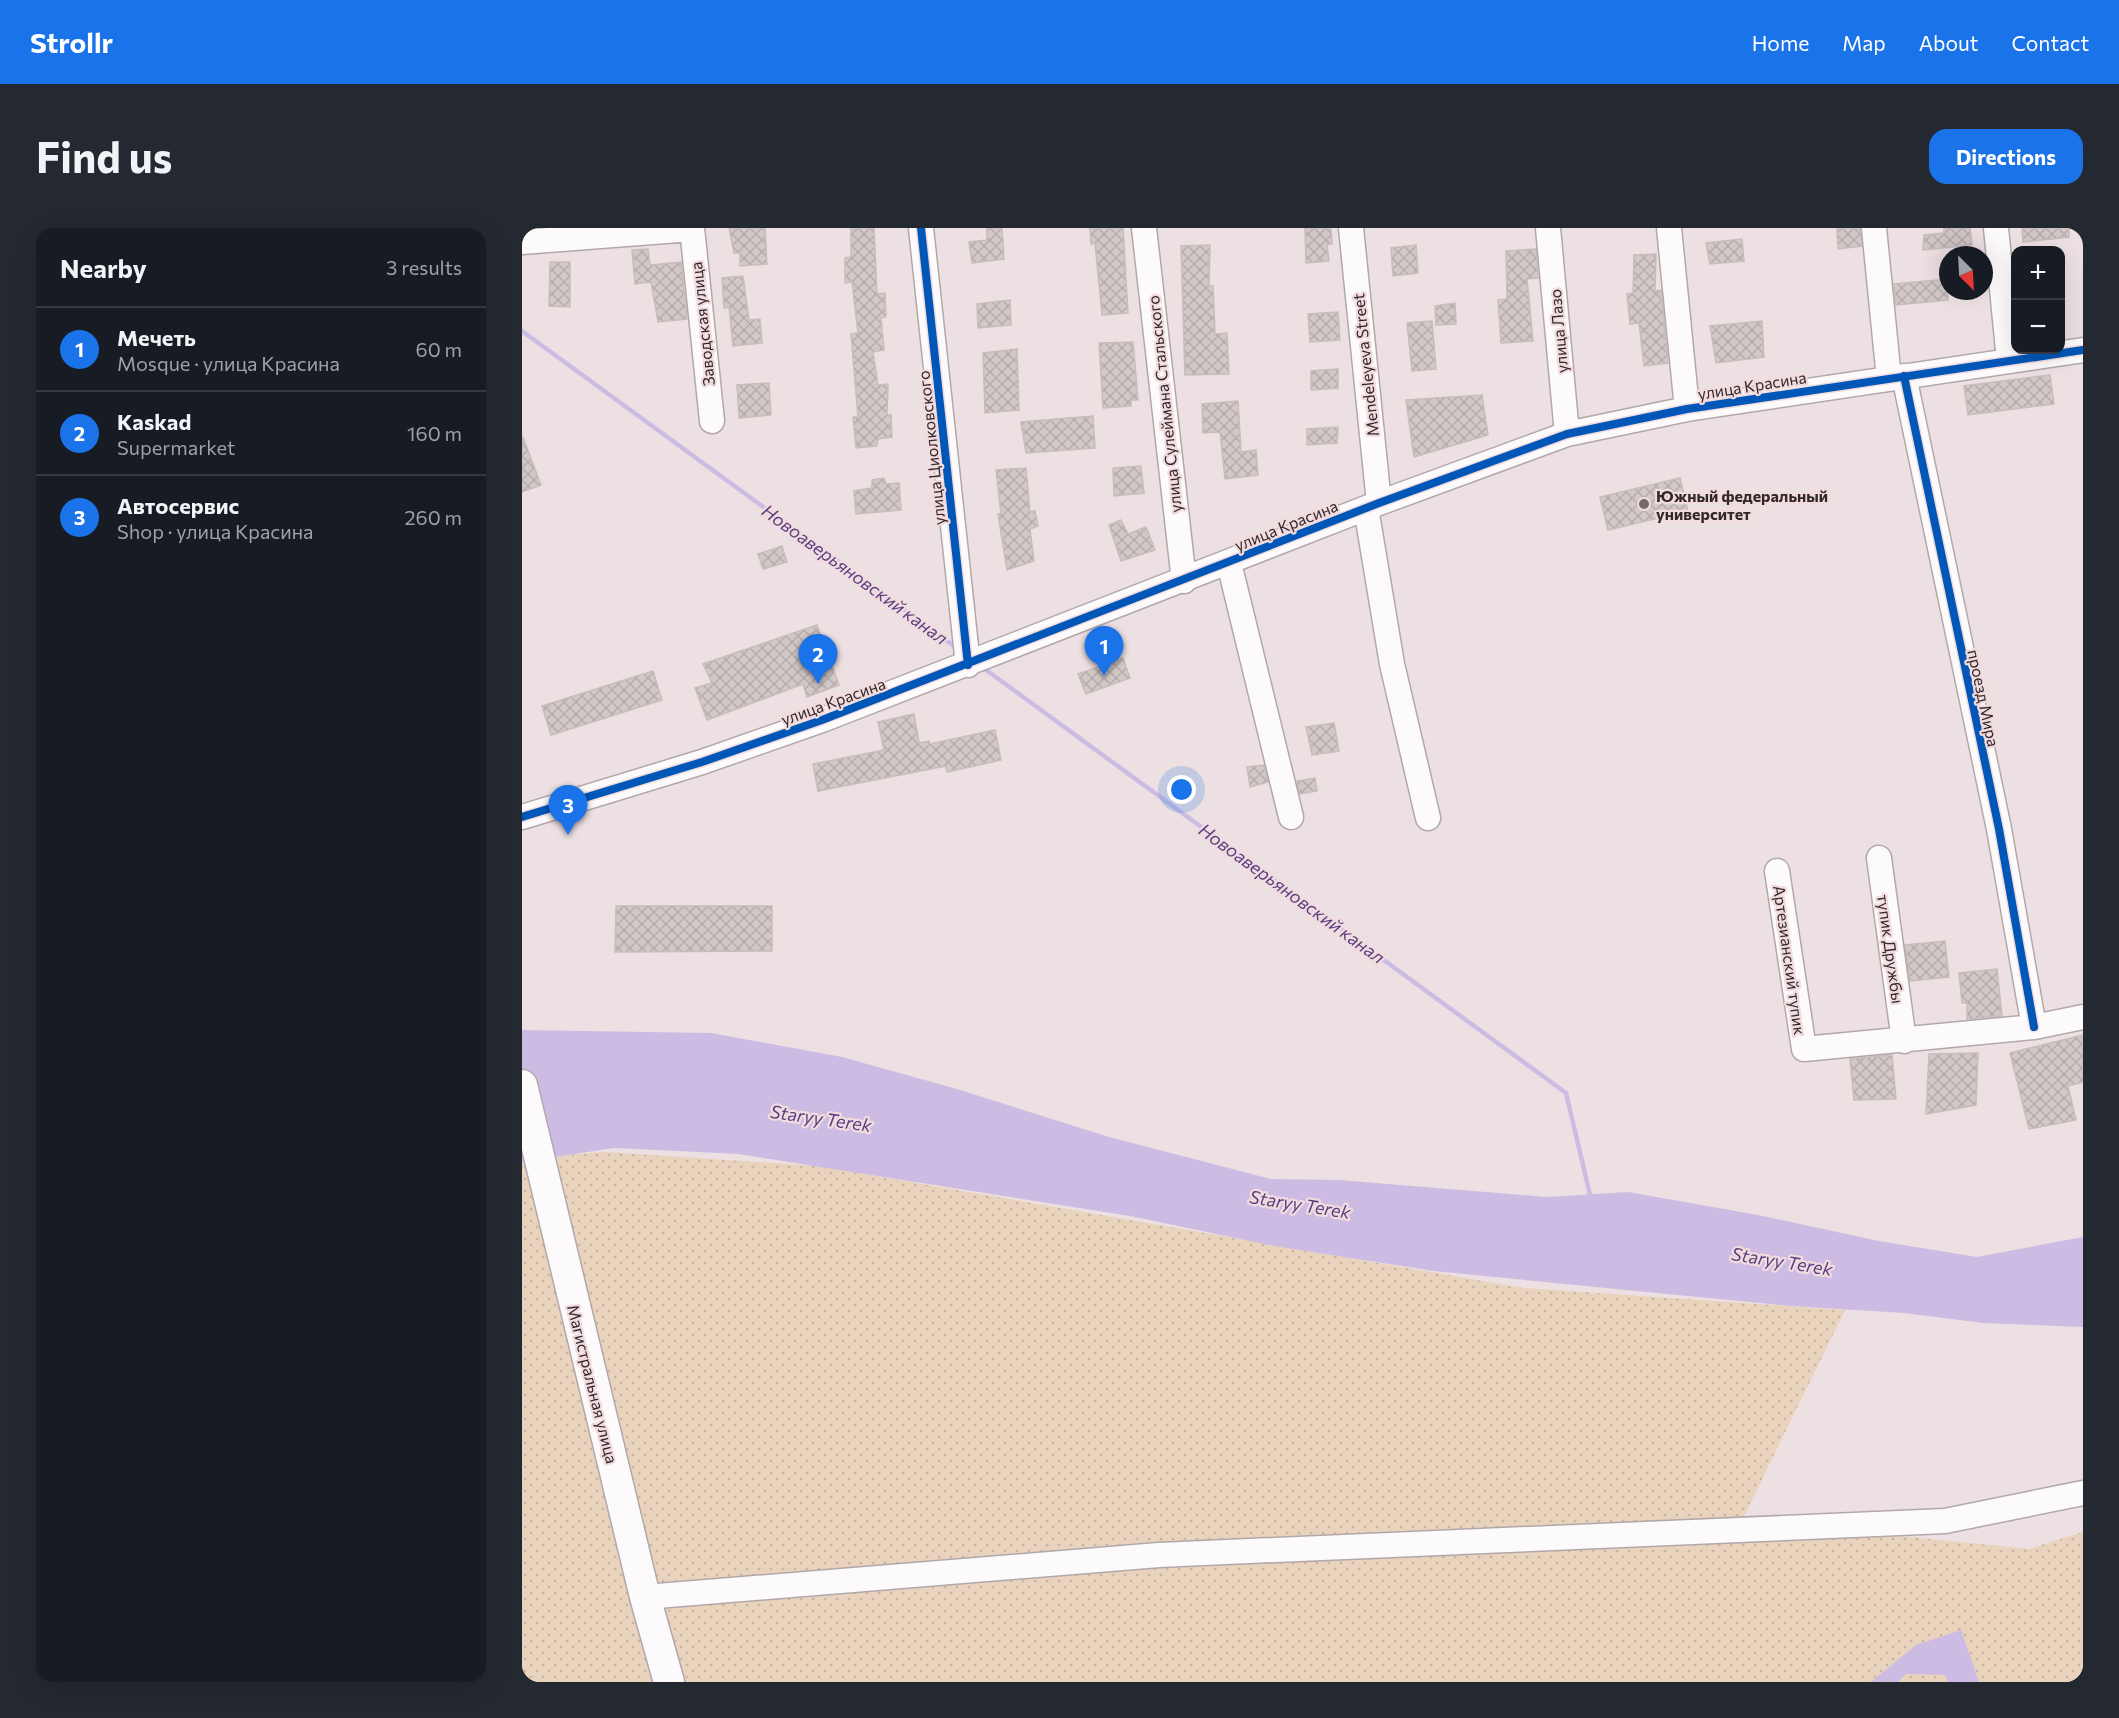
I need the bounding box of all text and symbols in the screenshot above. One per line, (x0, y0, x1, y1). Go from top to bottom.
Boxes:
text: Strollr (30, 25, 113, 59)
text: Home (1752, 30, 1809, 55)
text: Map (1842, 30, 1886, 55)
text: About (1919, 30, 1978, 55)
text: Contact (2011, 30, 2089, 55)
button: Directions (1929, 129, 2083, 184)
text: Find us (36, 130, 172, 182)
north arrow (1939, 246, 1993, 300)
map controls (2011, 246, 2065, 354)
button: + (2011, 246, 2065, 300)
text: Nearby (60, 252, 147, 283)
text: 3 results (386, 255, 462, 279)
street label: Заводская улица (686, 261, 718, 387)
street label: улица Лазо (1545, 288, 1571, 374)
street label: Mendeleyeva Street (1348, 292, 1382, 438)
street label: улица Сулеймана Стальского (1143, 294, 1185, 514)
button: − (2011, 300, 2065, 354)
text: Мечеть (117, 324, 196, 351)
text: 1 (75, 337, 84, 361)
text: 60 m (416, 337, 462, 361)
text: Mosque · улица Красина (117, 351, 340, 375)
street label: улица Красина (1696, 367, 1808, 403)
street label: улица Циолковского (913, 370, 949, 526)
text: Kaskad (117, 408, 191, 435)
text: 2 (74, 421, 85, 445)
text: 160 m (407, 421, 462, 445)
text: Supermarket (117, 435, 235, 459)
place label: Южный федеральный университет (1656, 486, 1828, 523)
text: Автосервис (117, 492, 239, 519)
street label: улица Красина (1232, 496, 1340, 554)
marker: Южный федеральный университет (1637, 497, 1651, 511)
water label: Новоаверьяновский канал (758, 499, 952, 649)
text: 3 (74, 505, 85, 529)
text: 260 m (404, 505, 462, 529)
text: Shop · улица Красина (117, 519, 314, 543)
pin: 1 (1084, 626, 1124, 676)
pin: 2 (798, 634, 838, 684)
street label: проезд Мира (1964, 648, 2004, 748)
street label: улица Красина (778, 673, 888, 729)
your location (1167, 775, 1196, 804)
pin: 3 (548, 786, 588, 835)
water label: Новоаверьяновский канал (1195, 818, 1389, 968)
street label: Артезианский тупик (1770, 884, 1810, 1037)
street label: тупик Дружбы (1874, 893, 1908, 1005)
water label: Staryy Terek (769, 1100, 874, 1136)
water label: Staryy Terek (1248, 1185, 1353, 1223)
water label: Staryy Terek (1730, 1242, 1835, 1280)
street label: Магистральная улица (564, 1303, 622, 1465)

